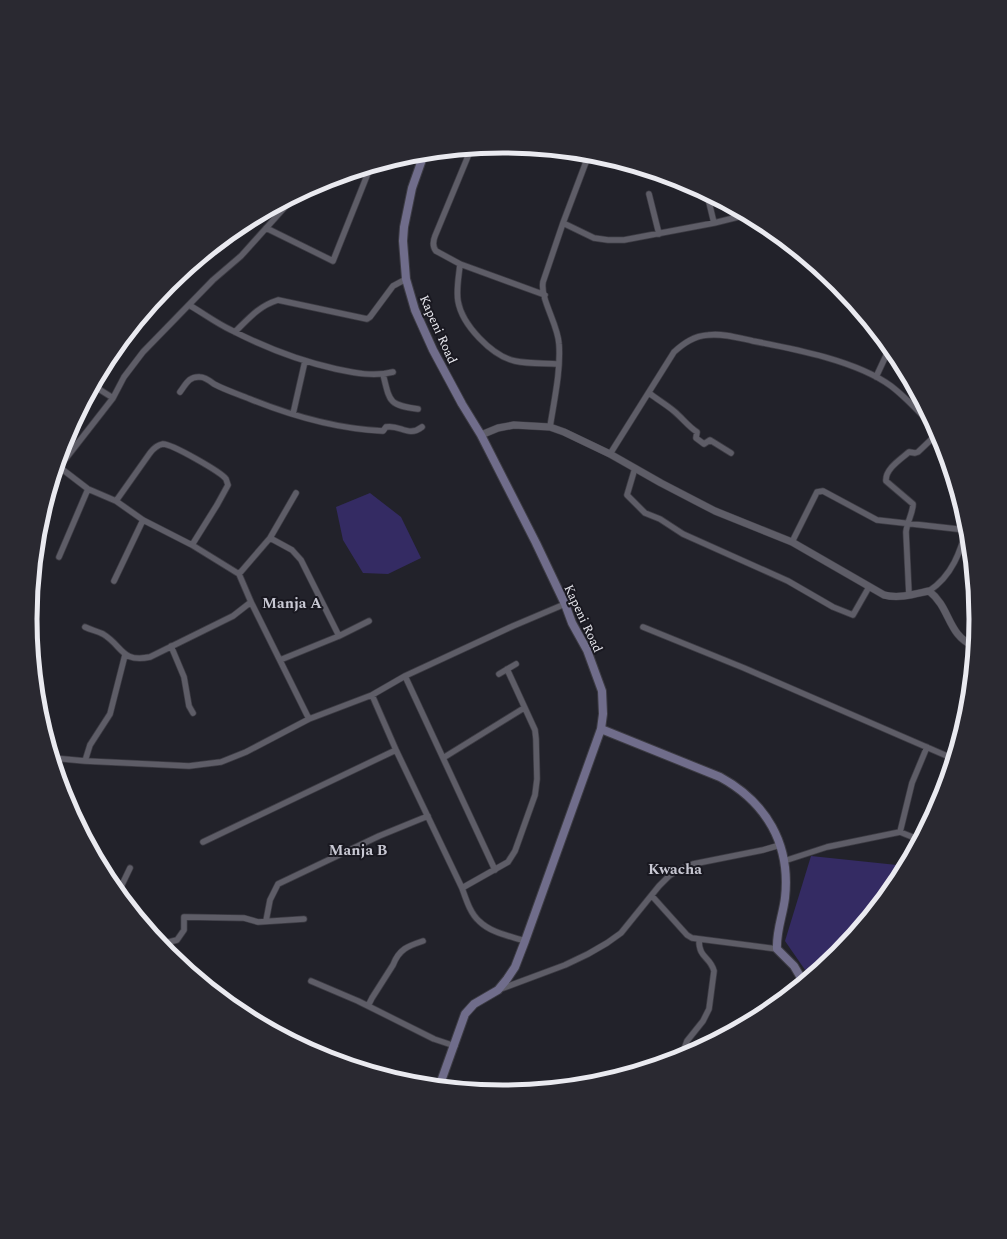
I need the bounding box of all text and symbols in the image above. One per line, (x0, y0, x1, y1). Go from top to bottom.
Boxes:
street label: Kapeni Road (414, 292, 462, 367)
street label: Kapeni Road (559, 581, 608, 656)
district label: Manja A (262, 592, 322, 615)
district label: Manja B (329, 839, 388, 862)
district label: Kwacha (648, 858, 702, 881)

